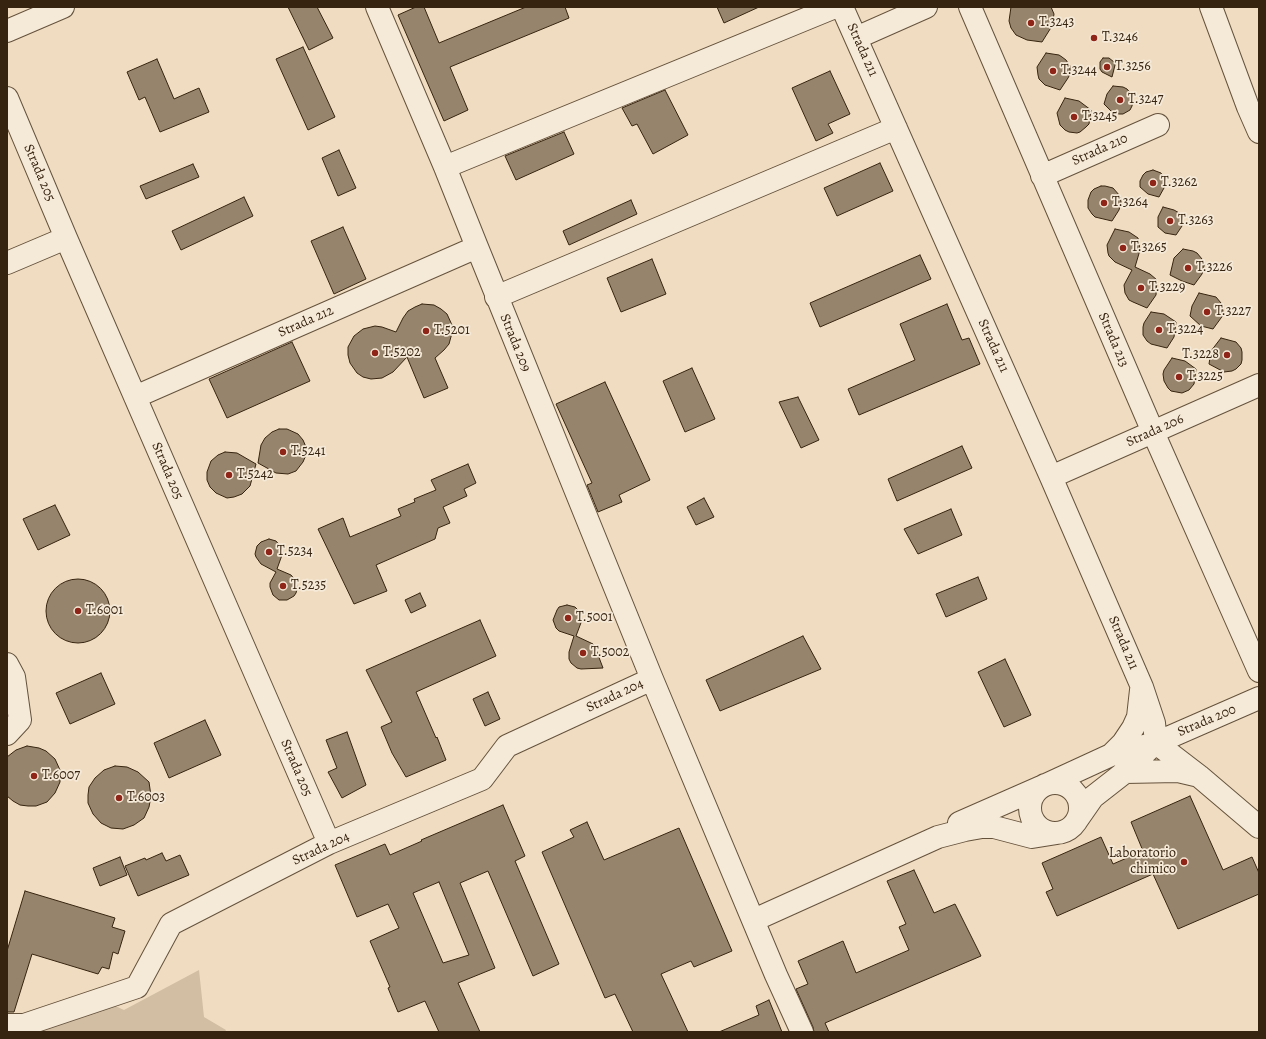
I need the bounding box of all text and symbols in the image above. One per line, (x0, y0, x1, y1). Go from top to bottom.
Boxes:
place label: T.3243 (1039, 15, 1074, 31)
marker: T.3243 (1026, 18, 1036, 28)
street label: Strada 211 (843, 21, 881, 79)
place label: T.3246 (1102, 30, 1138, 46)
marker: T.3246 (1089, 33, 1099, 43)
place label: T.3256 (1115, 59, 1151, 75)
marker: T.3256 (1102, 62, 1112, 72)
place label: T.3244 (1061, 63, 1097, 79)
marker: T.3244 (1048, 66, 1058, 76)
place label: T.3247 (1128, 92, 1163, 108)
marker: T.3247 (1115, 95, 1125, 105)
place label: T.3245 (1082, 109, 1118, 125)
marker: T.3245 (1069, 112, 1079, 122)
street label: Strada 210 (1069, 130, 1131, 170)
street label: Strada 205 (19, 142, 59, 204)
place label: T.3262 (1161, 175, 1197, 191)
marker: T.3262 (1148, 178, 1158, 188)
place label: T.3264 (1112, 195, 1148, 211)
marker: T.3264 (1099, 198, 1109, 208)
place label: T.3263 (1178, 213, 1214, 229)
marker: T.3263 (1165, 216, 1175, 226)
place label: T.3265 (1131, 240, 1167, 256)
marker: T.3265 (1118, 243, 1128, 253)
place label: T.3226 (1196, 260, 1232, 276)
marker: T.3226 (1183, 263, 1193, 273)
place label: T.3229 (1149, 280, 1185, 296)
marker: T.3229 (1136, 283, 1146, 293)
street label: Strada 212 (276, 302, 336, 342)
place label: T.3227 (1215, 304, 1251, 320)
marker: T.3227 (1202, 307, 1212, 317)
street label: Strada 213 (1094, 310, 1132, 370)
street label: Strada 209 (496, 312, 534, 374)
street label: Strada 211 (974, 317, 1012, 375)
place label: T.3224 (1167, 322, 1203, 338)
place label: T.5201 (434, 323, 470, 339)
marker: T.3224 (1154, 325, 1164, 335)
marker: T.5201 (421, 326, 431, 336)
place label: T.5202 (383, 345, 421, 361)
place label: T.3228 (1182, 347, 1219, 363)
marker: T.5202 (370, 348, 380, 358)
marker: T.3228 (1222, 350, 1232, 360)
place label: T.3225 (1187, 369, 1223, 385)
marker: T.3225 (1174, 372, 1184, 382)
street label: Strada 206 (1124, 411, 1186, 451)
street label: Strada 205 (147, 440, 187, 502)
place label: T.5241 (291, 444, 326, 460)
marker: T.5241 (278, 447, 288, 457)
place label: T.5242 (237, 467, 273, 483)
marker: T.5242 (224, 470, 234, 480)
place label: T.5234 (277, 544, 313, 560)
marker: T.5234 (264, 547, 274, 557)
place label: T.5235 (291, 578, 326, 594)
marker: T.5235 (278, 581, 288, 591)
place label: T.6001 (86, 603, 123, 619)
marker: T.6001 (73, 606, 83, 616)
place label: T.5001 (576, 610, 613, 626)
marker: T.5001 (563, 613, 573, 623)
street label: Strada 211 (1104, 614, 1142, 672)
place label: T.5002 (591, 645, 629, 661)
marker: T.5002 (578, 648, 588, 658)
street label: Strada 204 (584, 675, 646, 717)
street label: Strada 200 (1175, 701, 1239, 741)
street label: Strada 205 (276, 737, 316, 799)
place label: T.6007 (42, 768, 80, 784)
marker: T.6007 (29, 771, 39, 781)
place label: T.6003 (127, 790, 165, 806)
marker: T.6003 (114, 793, 124, 803)
street label: Strada 204 (290, 828, 352, 870)
place label: Laboratorio chimico (1109, 846, 1176, 878)
marker: Laboratorio chimico (1179, 857, 1189, 867)

